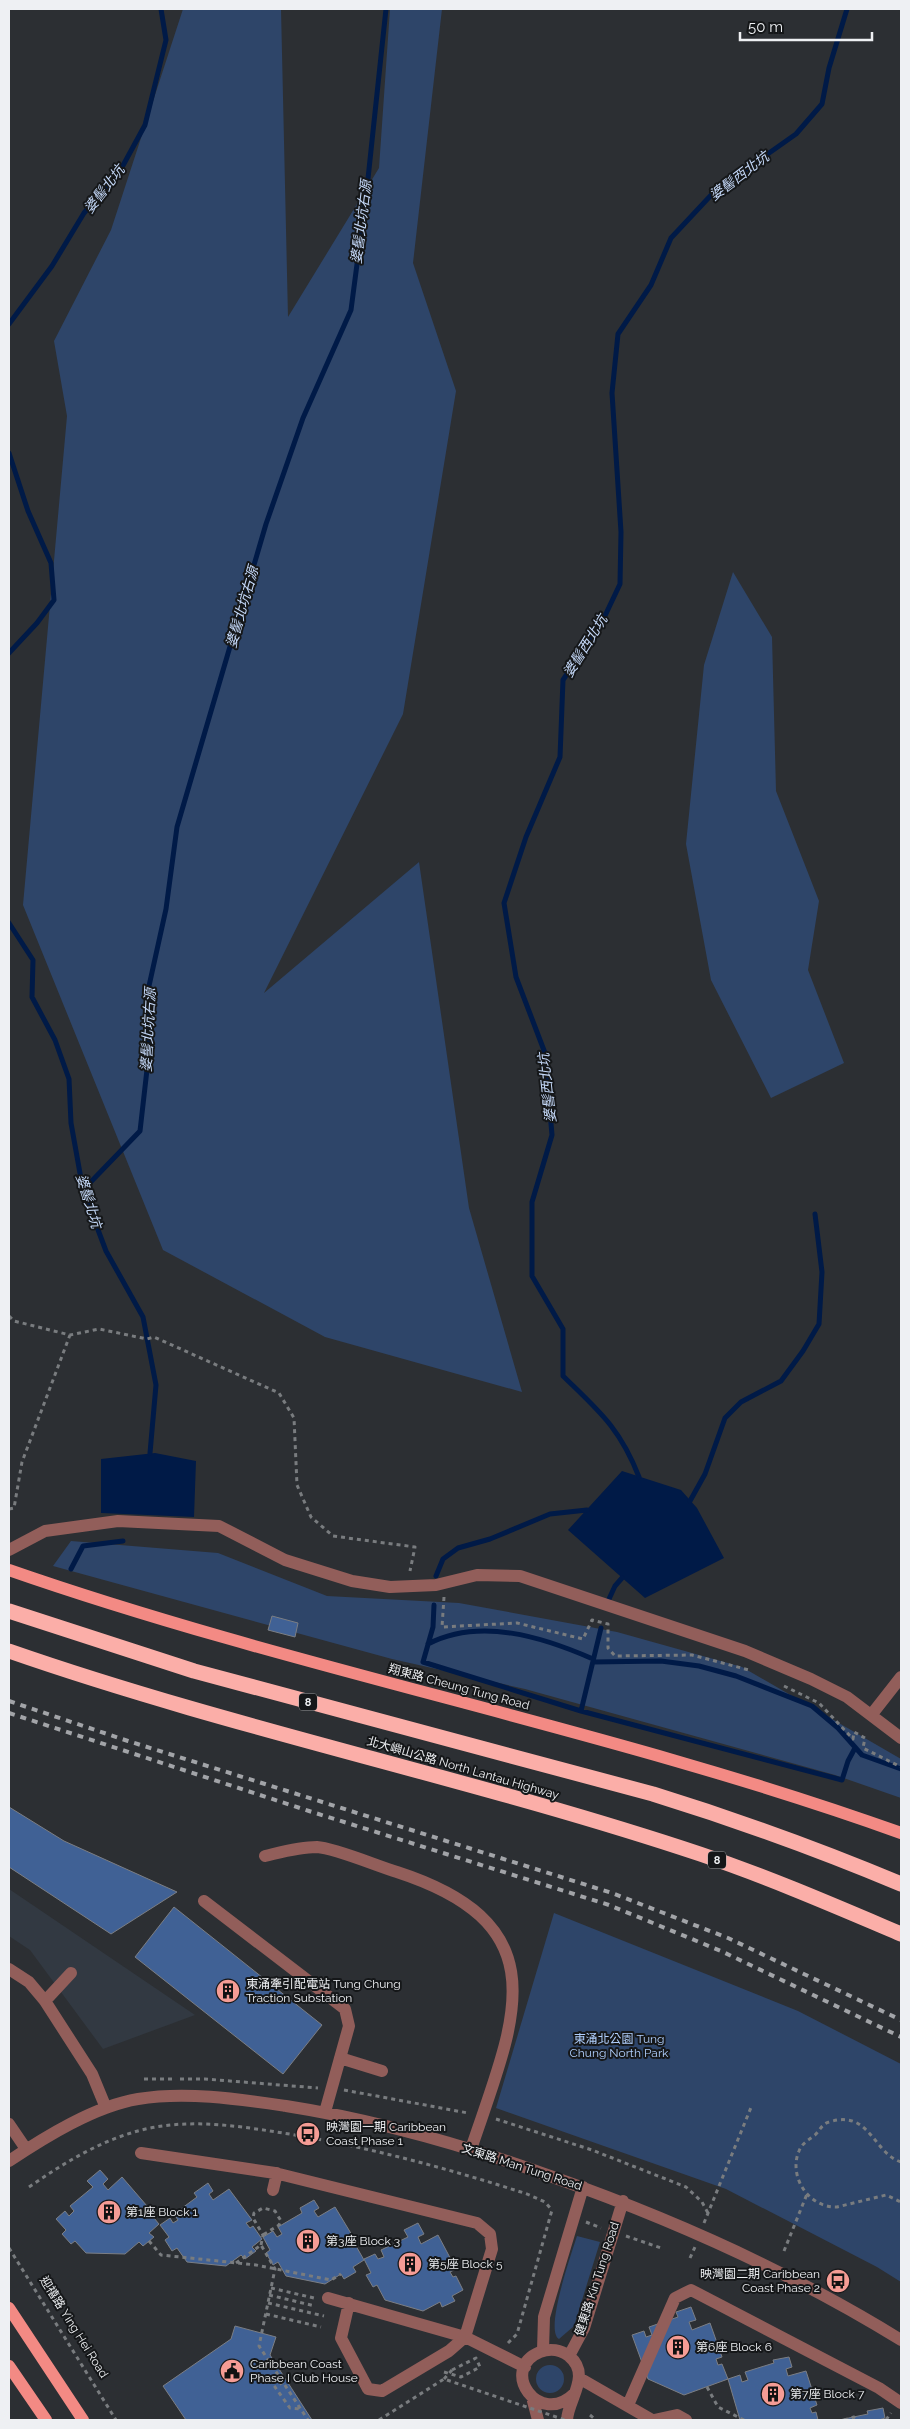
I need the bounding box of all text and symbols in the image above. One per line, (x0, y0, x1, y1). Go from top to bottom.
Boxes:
scale bar (740, 10, 872, 42)
text: 50 m (748, 18, 783, 36)
water label: 婆髻西北坑 (706, 147, 773, 203)
water label: 婆髻北坑 (80, 160, 129, 216)
water label: 婆髻北坑右源 (348, 176, 374, 265)
water label: 婆髻北坑右源 (223, 562, 262, 650)
water label: 婆髻西北坑 (560, 610, 611, 680)
water label: 婆髻北坑右源 (138, 985, 158, 1072)
water label: 婆髻西北坑 (535, 1050, 559, 1124)
water label: 婆髻北坑 (73, 1172, 105, 1232)
street label: 翔東路 Cheung Tung Road (387, 1661, 531, 1713)
road number: 8 (299, 1694, 317, 1710)
street label: 北大嶼山公路 North Lantau Highway (365, 1734, 561, 1802)
road number: 8 (708, 1852, 726, 1868)
place label: 東涌牽引配電站 Tung Chung Traction Substation (246, 1977, 401, 2005)
building icon: 東涌牽引配電站 Tung Chung Traction Substation (215, 1978, 241, 2004)
park label: 東涌北公園 Tung Chung North Park (570, 2032, 669, 2060)
place label: 映灣園一期 Caribbean Coast Phase 1 (326, 2120, 446, 2148)
bus stop icon: 映灣園一期 Caribbean Coast Phase 1 (295, 2121, 321, 2147)
street label: 文東路 Man Tung Road (460, 2141, 584, 2193)
building icon: 第1座 Block 1 (96, 2199, 122, 2225)
place label: 第1座 Block 1 (126, 2205, 198, 2219)
street label: 健東路 Kin Tung Road (572, 2220, 622, 2338)
building icon: 第3座 Block 3 (295, 2228, 321, 2254)
place label: 第3座 Block 3 (326, 2234, 400, 2248)
building icon: 第5座 Block 5 (397, 2251, 423, 2277)
place label: 第5座 Block 5 (428, 2257, 503, 2271)
place label: 映灣園二期 Caribbean Coast Phase 2 (700, 2267, 820, 2295)
bus stop icon: 映灣園二期 Caribbean Coast Phase 2 (825, 2268, 851, 2294)
street label: 迎禧路 Ying Hei Road (37, 2274, 111, 2380)
building icon: 第6座 Block 6 (665, 2334, 691, 2360)
place label: 第6座 Block 6 (696, 2340, 772, 2354)
place label: Caribbean Coast Phase I Club House (250, 2357, 358, 2385)
public building icon: Caribbean Coast Phase I Club House (219, 2358, 245, 2384)
building icon: 第7座 Block 7 (760, 2381, 786, 2407)
place label: 第7座 Block 7 (790, 2387, 865, 2401)

